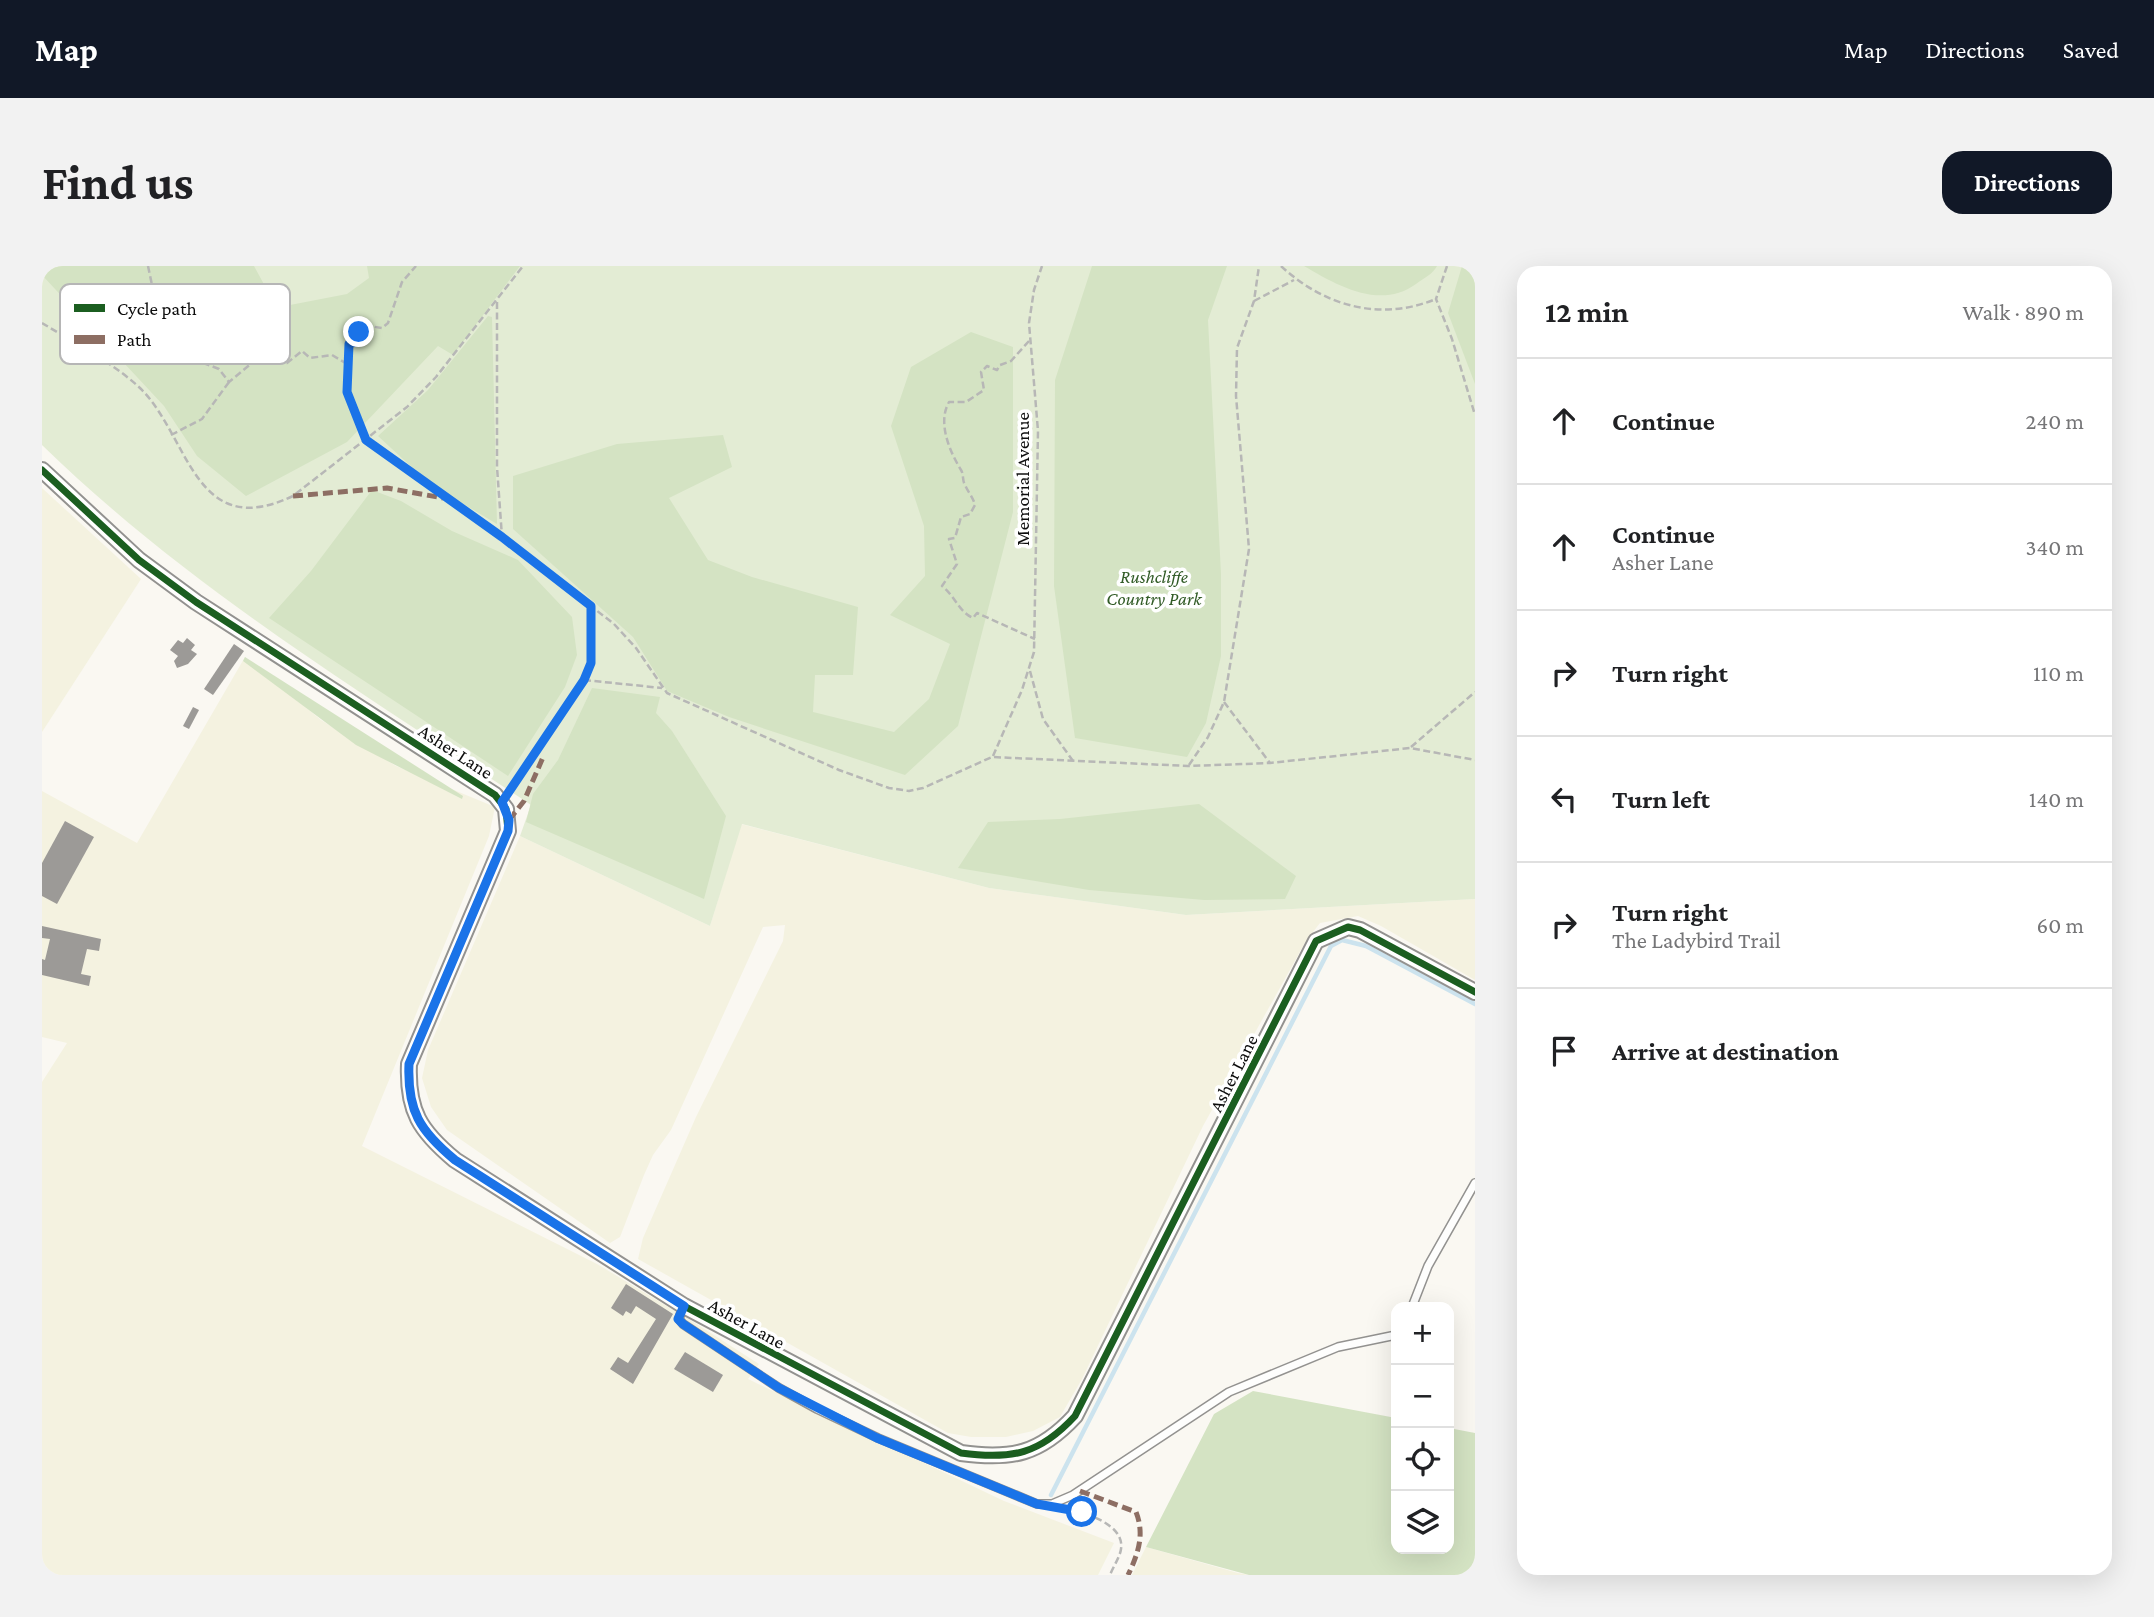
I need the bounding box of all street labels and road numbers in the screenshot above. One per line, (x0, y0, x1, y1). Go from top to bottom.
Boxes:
street label: Memorial Avenue (1012, 412, 1033, 546)
street label: Asher Lane (415, 720, 497, 783)
street label: Asher Lane (1205, 1031, 1262, 1115)
street label: Asher Lane (705, 1294, 789, 1353)

